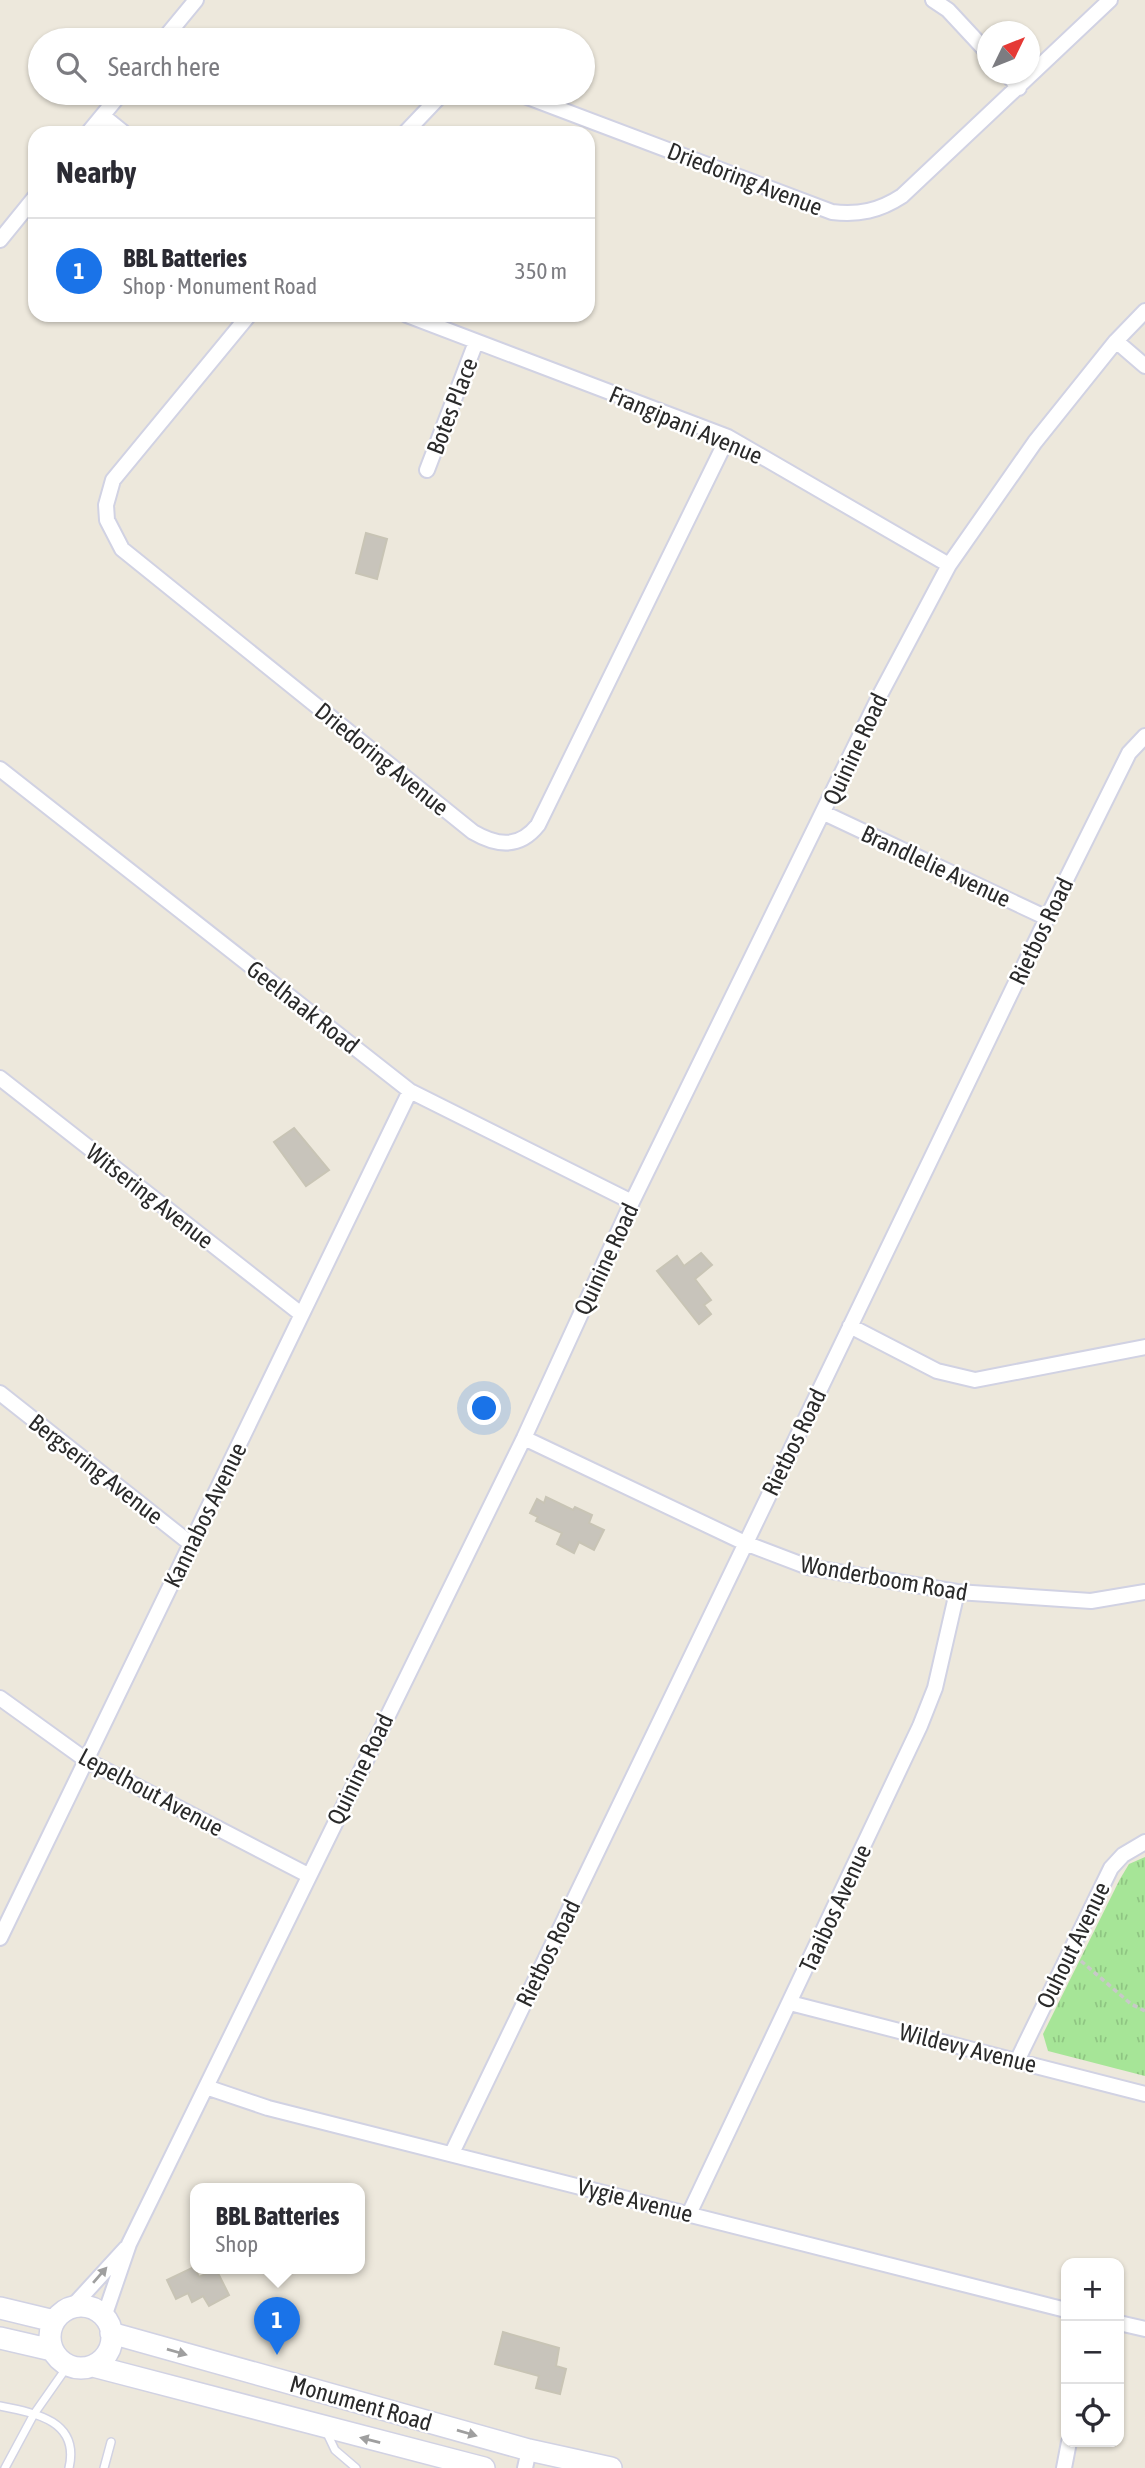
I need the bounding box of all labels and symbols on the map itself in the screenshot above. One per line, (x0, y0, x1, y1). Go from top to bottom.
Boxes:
north arrow (977, 21, 1040, 84)
street label: Driedoring Avenue (664, 137, 826, 221)
street label: Botes Place (421, 354, 483, 458)
street label: Frangipani Avenue (605, 381, 767, 469)
street label: Quinine Road (817, 689, 893, 809)
street label: Driedoring Avenue (310, 697, 454, 821)
street label: Brandlelie Avenue (857, 820, 1015, 912)
street label: Rietbos Road (1004, 873, 1078, 989)
street label: Geelhaak Road (242, 955, 364, 1059)
street label: Witsering Avenue (81, 1138, 219, 1254)
street label: Quinine Road (568, 1199, 644, 1319)
street label: Rietbos Road (757, 1384, 831, 1500)
your location (467, 1391, 501, 1425)
street label: Bergsering Avenue (24, 1408, 168, 1530)
street label: Kannabos Avenue (158, 1438, 252, 1592)
street label: Wonderboom Road (798, 1550, 970, 1606)
street label: Quinine Road (322, 1709, 398, 1829)
street label: Lepelhout Avenue (74, 1743, 228, 1841)
street label: Taaibos Avenue (794, 1840, 876, 1976)
street label: Ouhout Avenue (1031, 1878, 1115, 2012)
street label: Rietbos Road (511, 1895, 585, 2011)
street label: Wildevy Avenue (897, 2018, 1039, 2078)
street label: Vygie Avenue (574, 2173, 696, 2227)
one-way arrow (92, 2266, 108, 2284)
pin: 1 (254, 2297, 300, 2355)
one-way arrow (167, 2347, 188, 2357)
street label: Monument Road (287, 2370, 435, 2436)
one-way arrow (456, 2428, 478, 2439)
one-way arrow (359, 2434, 381, 2445)

